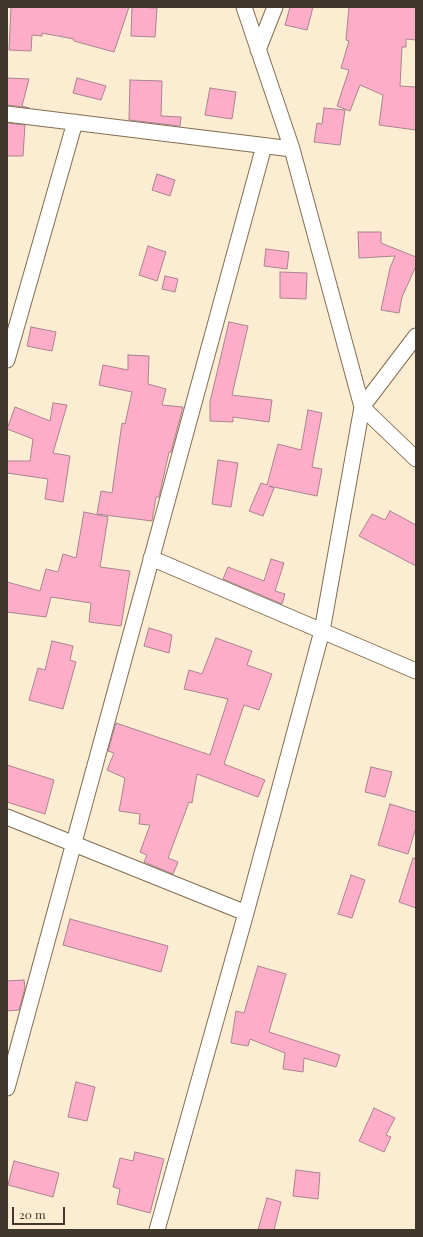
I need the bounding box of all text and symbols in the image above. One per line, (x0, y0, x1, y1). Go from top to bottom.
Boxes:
scale bar (14, 1199, 67, 1225)
text: 20 m (19, 1206, 46, 1222)

